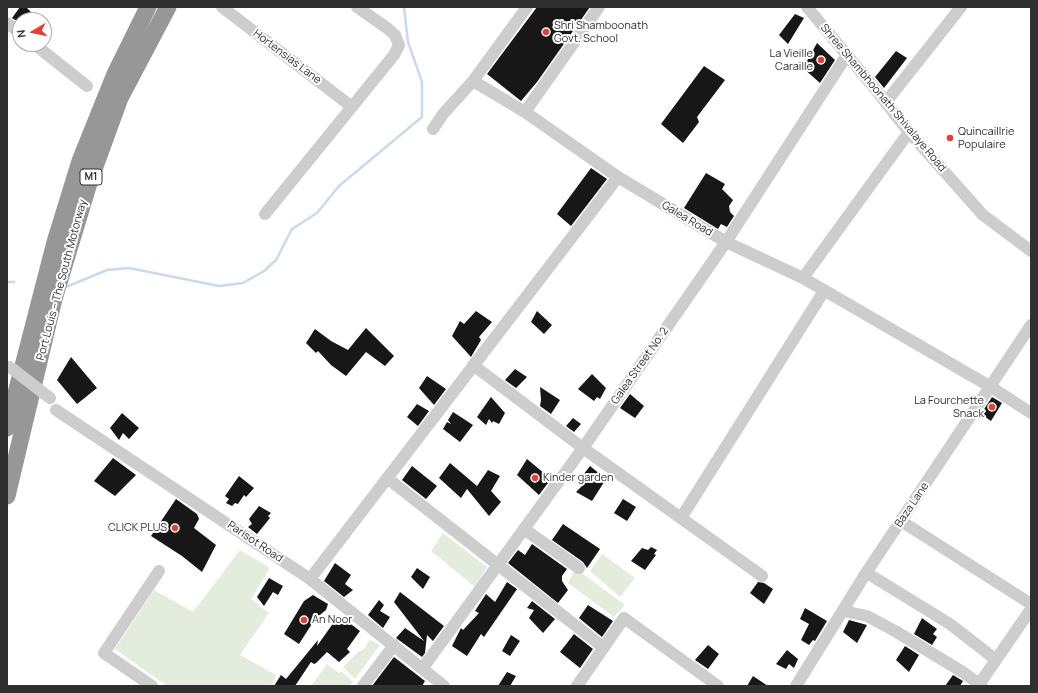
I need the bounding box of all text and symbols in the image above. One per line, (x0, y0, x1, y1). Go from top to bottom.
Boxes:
north arrow (12, 12, 52, 52)
place label: Shri Shamboonath Govt. School (554, 19, 648, 45)
street label: Shree Shambhoonath Shivalaye Road (817, 21, 949, 175)
street label: Hortensias Lane (250, 27, 324, 87)
marker: Shri Shamboonath Govt. School (541, 27, 551, 37)
text: N (13, 29, 29, 39)
place label: La Vieille Caraille (770, 47, 813, 73)
marker: La Vieille Caraille (816, 55, 826, 65)
place label: Quincaillrie Populaire (958, 125, 1014, 151)
marker: Quincaillrie Populaire (945, 133, 955, 143)
road number: M1 (80, 169, 102, 185)
street label: Port Louis – The South Motorway (34, 198, 90, 362)
street label: Galea Road (659, 199, 715, 239)
street label: Galea Street No. 2 (609, 325, 671, 407)
place label: La Fourchette Snack (914, 394, 984, 420)
marker: La Fourchette Snack (987, 402, 997, 412)
place label: Kinder garden (543, 471, 614, 485)
marker: Kinder garden (530, 473, 540, 483)
street label: Baza Lane (892, 480, 932, 530)
street label: Parisot Road (225, 519, 285, 565)
place label: CLICK PLUS (108, 521, 167, 535)
marker: CLICK PLUS (170, 523, 180, 533)
place label: An Noor (312, 613, 352, 627)
marker: An Noor (299, 615, 309, 625)

